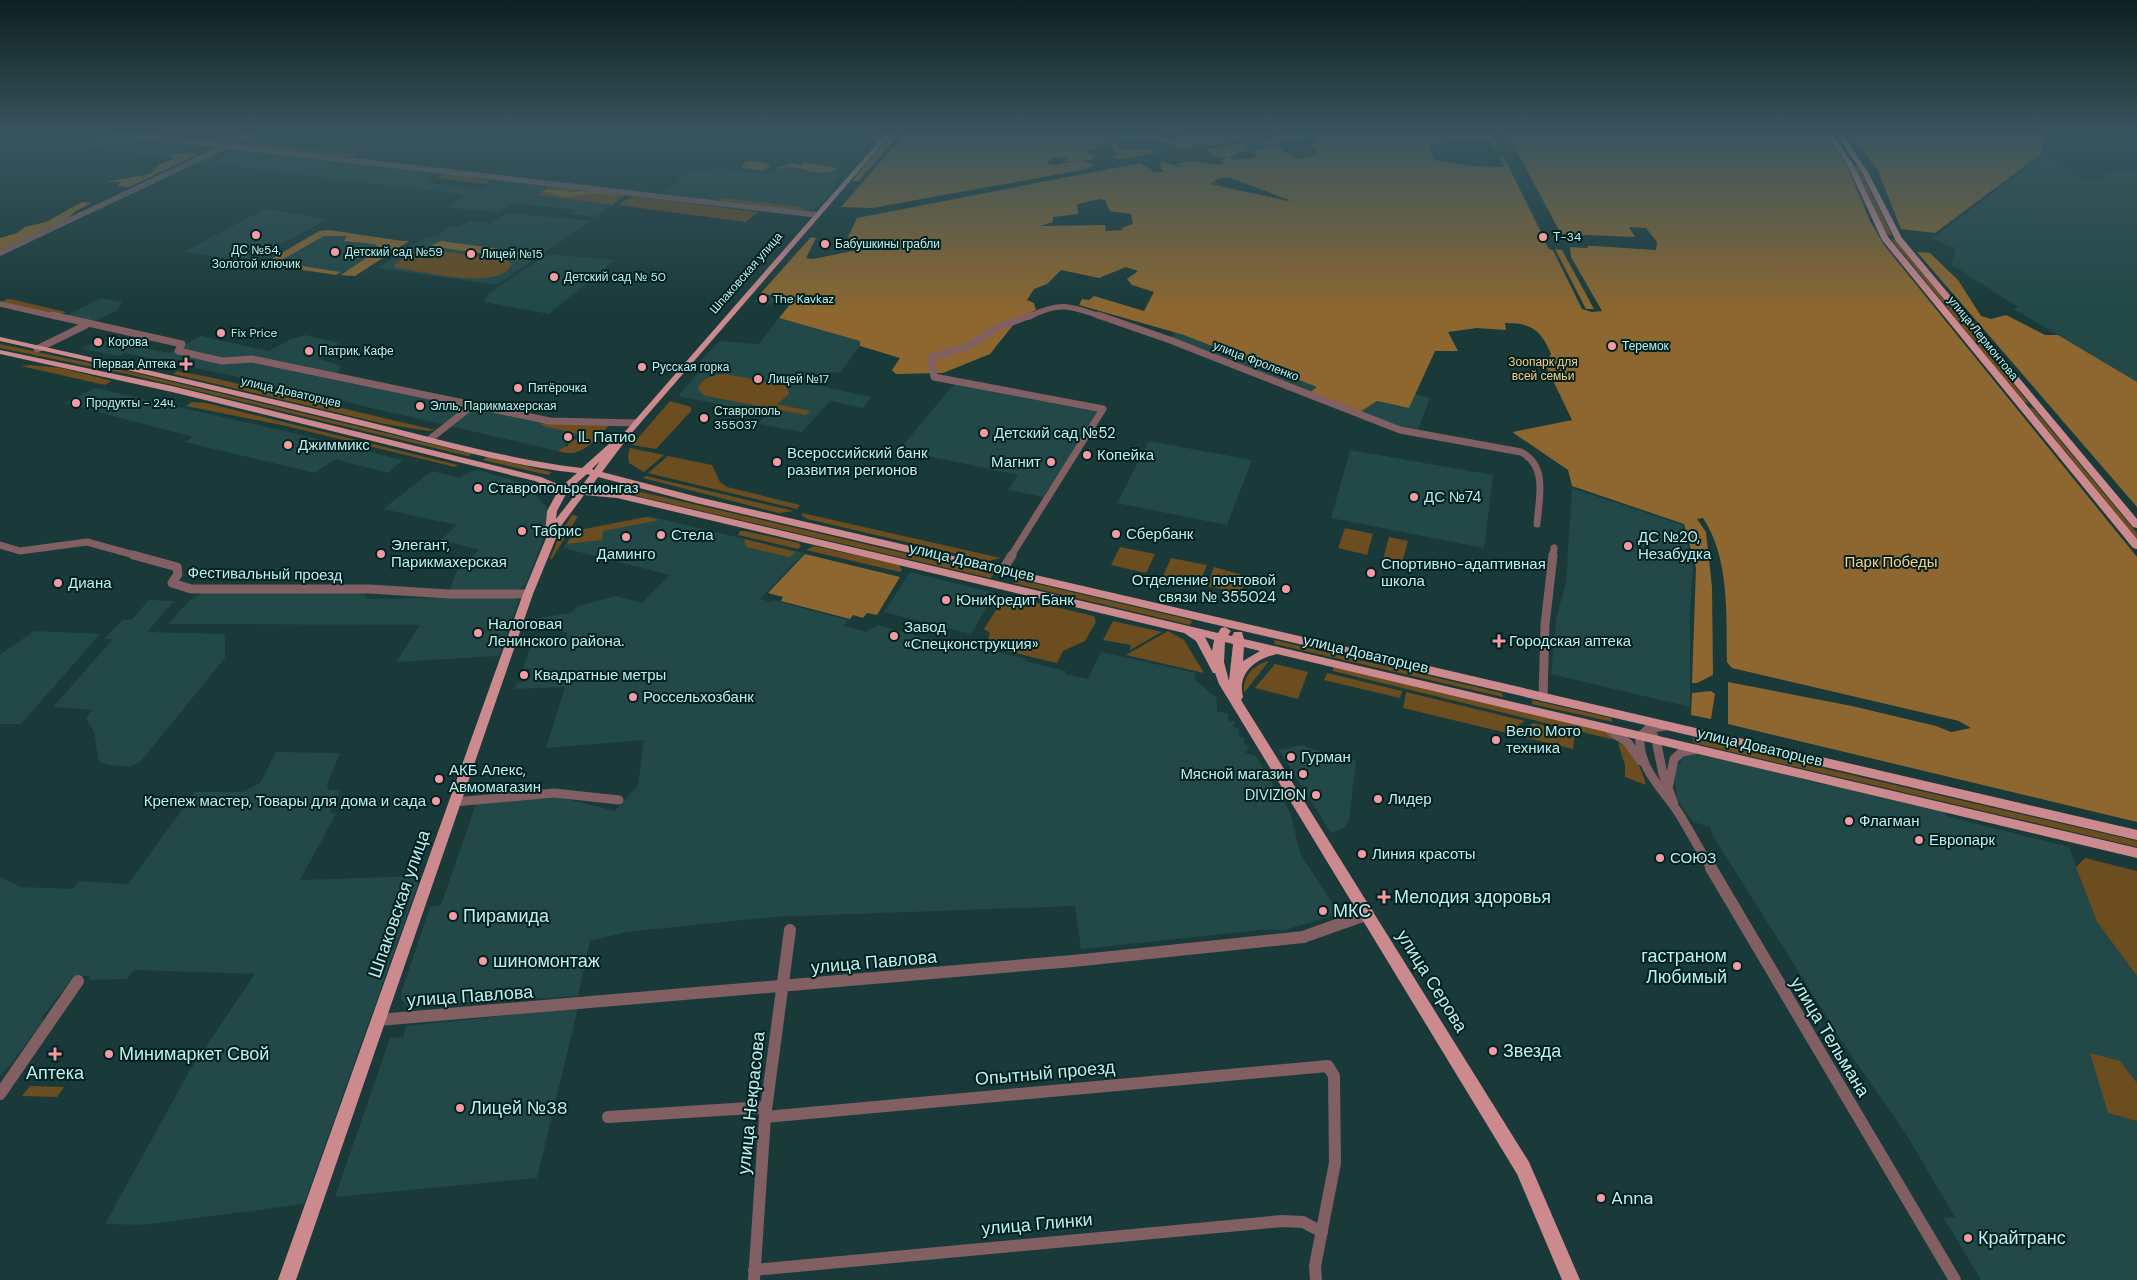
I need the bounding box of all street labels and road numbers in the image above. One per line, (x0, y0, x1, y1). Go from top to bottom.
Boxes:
street label: Шпаковская улица (706, 229, 786, 317)
street label: улица Лермонтова (1944, 293, 2022, 384)
street label: улица Фроленко (1211, 337, 1302, 385)
street label: улица Доваторцев (239, 373, 343, 411)
street label: улица Доваторцев (907, 538, 1037, 586)
street label: Фестивальный проезд (187, 563, 343, 585)
street label: улица Доваторцев (1301, 630, 1431, 678)
street label: улица Доваторцев (1695, 723, 1825, 771)
street label: Шпаковская улица (362, 826, 436, 981)
street label: улица Серова (1391, 925, 1474, 1038)
street label: улица Павлова (810, 944, 939, 979)
street label: улица Тельмана (1785, 973, 1876, 1102)
street label: улица Павлова (406, 980, 535, 1012)
street label: улица Некрасова (732, 1029, 771, 1176)
street label: Опытный проезд (974, 1055, 1116, 1091)
street label: улица Глинки (980, 1207, 1094, 1241)

